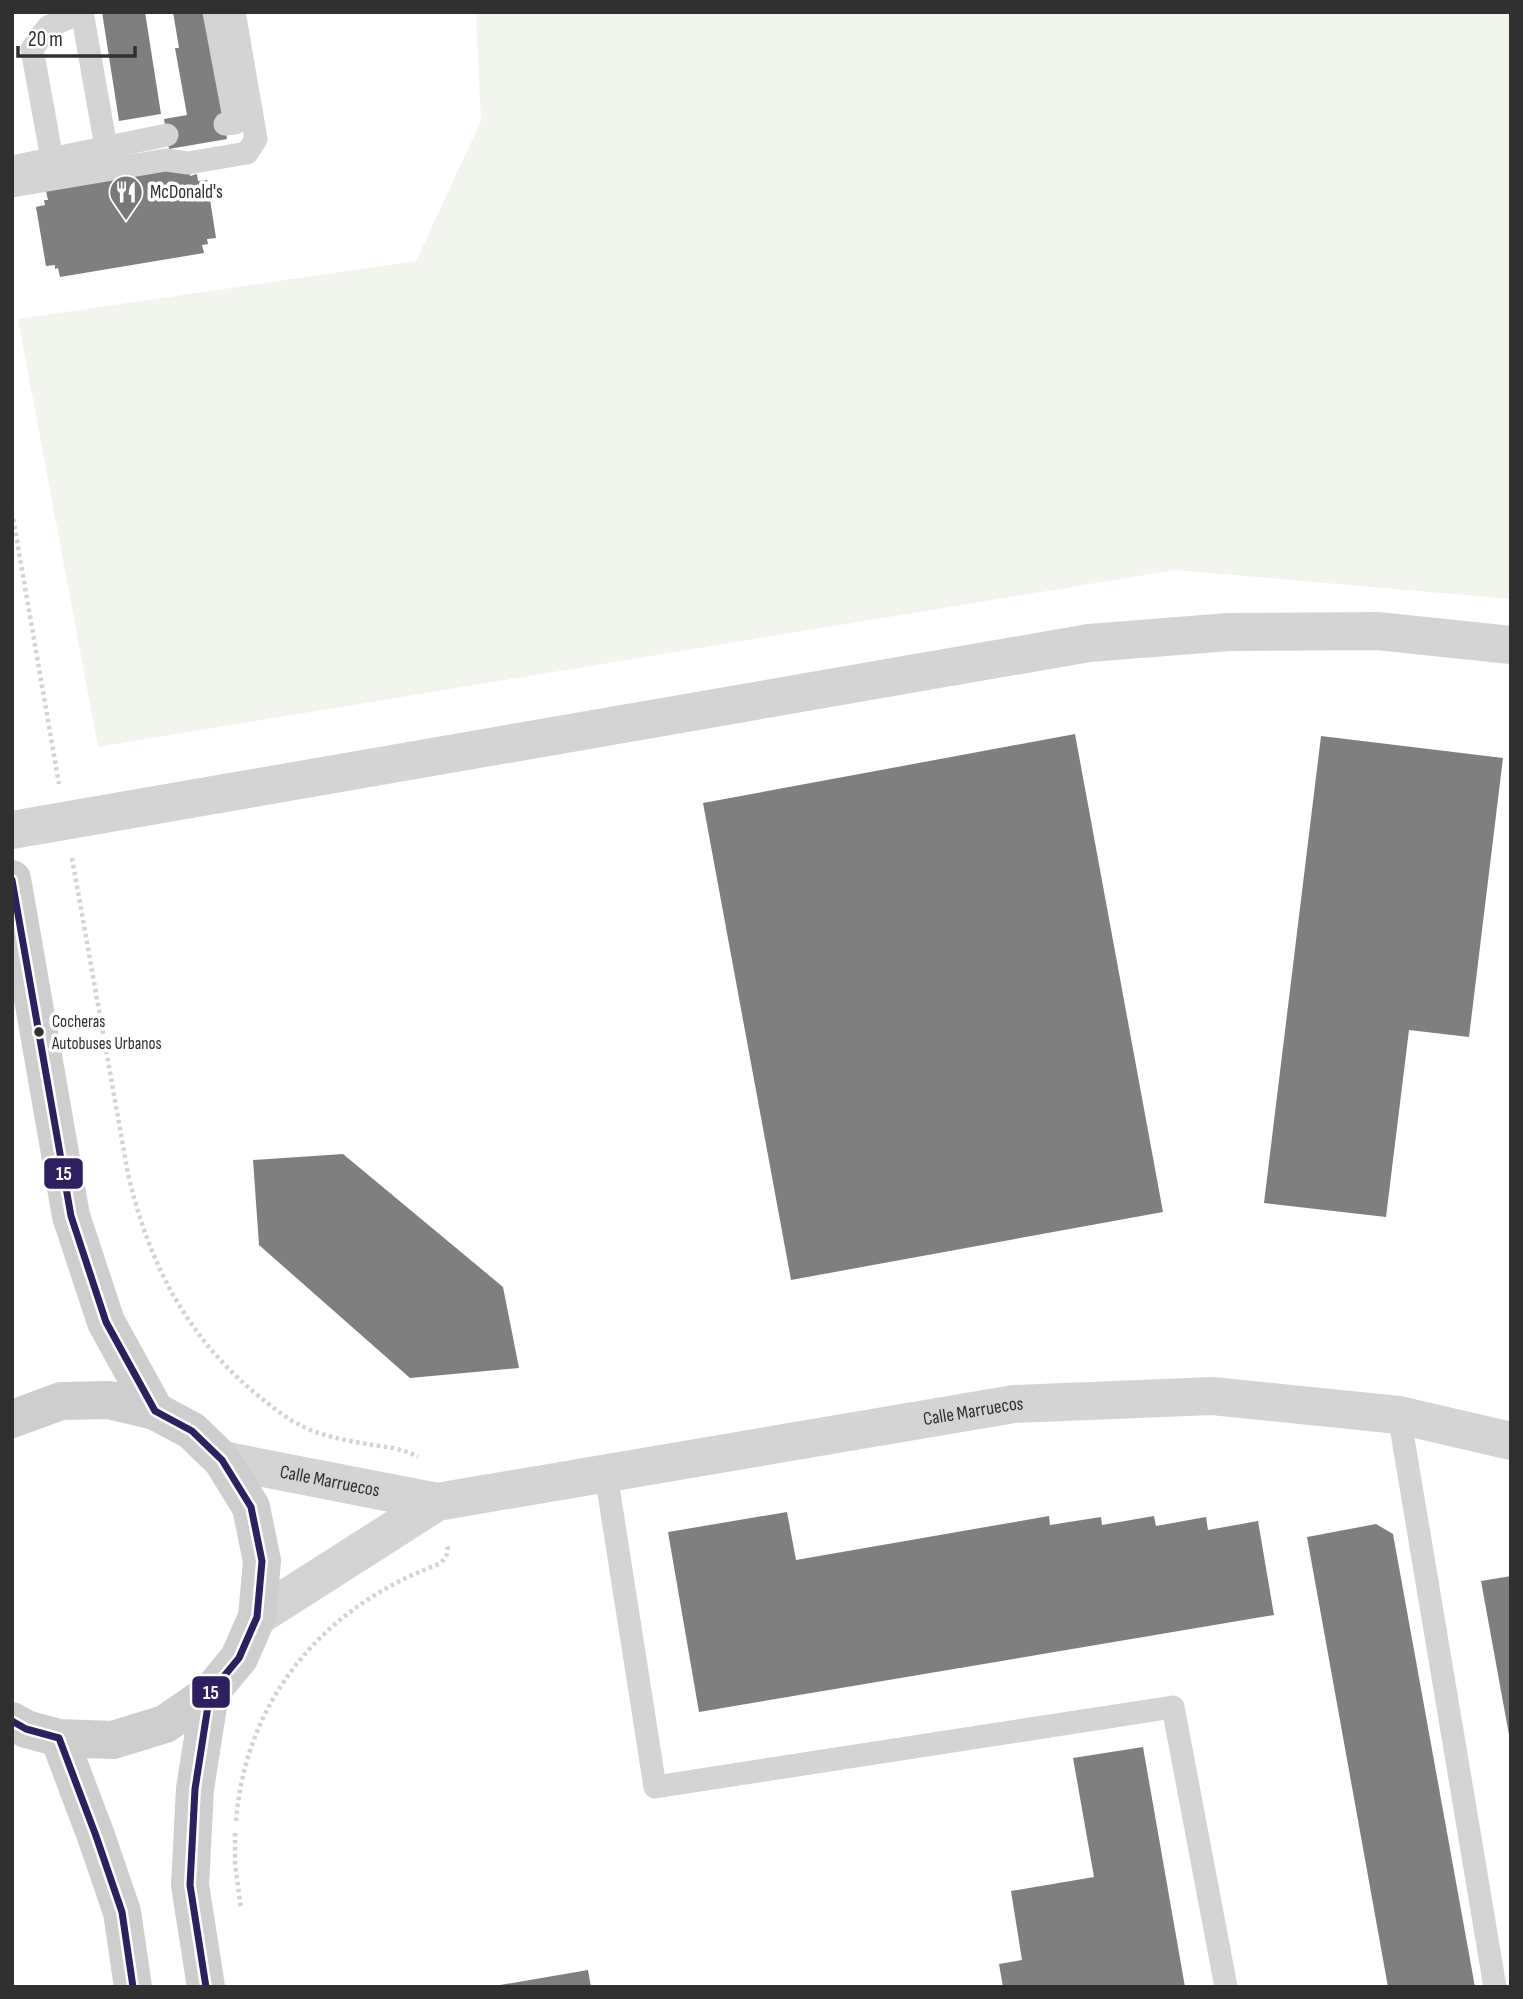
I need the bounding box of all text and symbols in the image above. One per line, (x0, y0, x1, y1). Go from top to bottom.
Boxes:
scale bar (18, 14, 135, 58)
text: 20 m (28, 27, 63, 52)
restaurant icon: McDonald's (107, 173, 145, 222)
place label: McDonald's (150, 181, 223, 204)
place label: Cocheras Autobuses Urbanos (51, 1012, 162, 1054)
marker: Cocheras Autobuses Urbanos (32, 1025, 46, 1039)
line badge: 15 (43, 1157, 84, 1190)
text: 15 (56, 1163, 72, 1186)
street label: Calle Marruecos (921, 1392, 1024, 1431)
street label: Calle Marruecos (278, 1460, 382, 1502)
line badge: 15 (191, 1675, 231, 1709)
text: 15 (203, 1682, 219, 1705)

